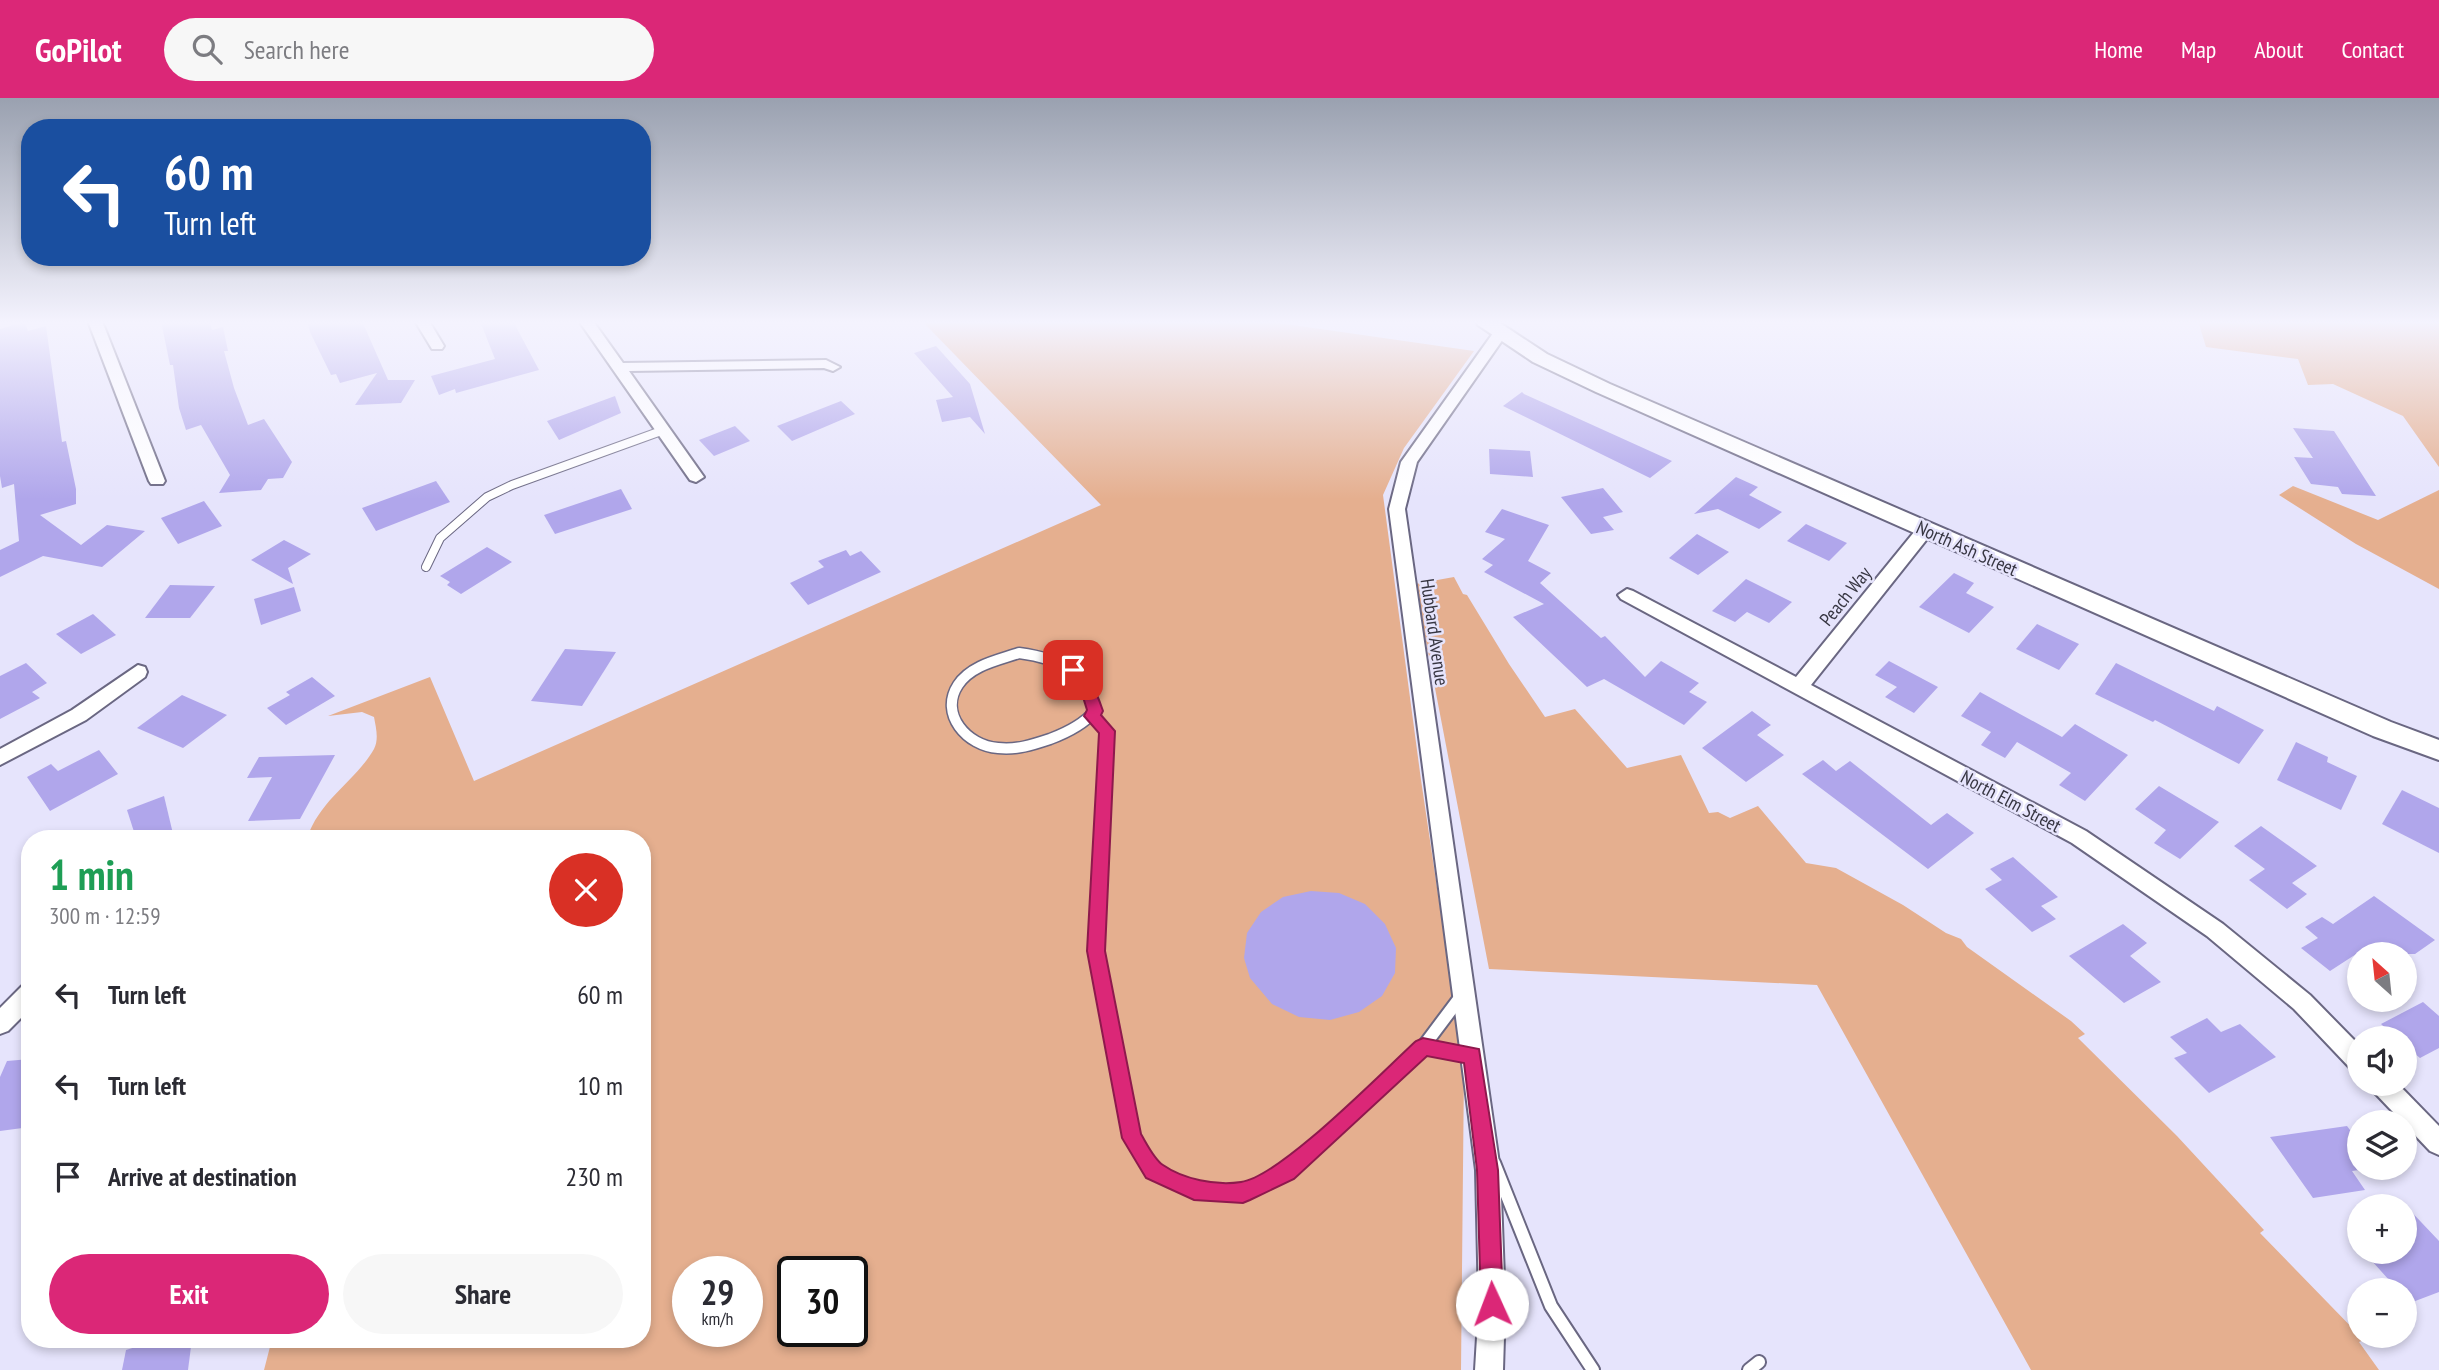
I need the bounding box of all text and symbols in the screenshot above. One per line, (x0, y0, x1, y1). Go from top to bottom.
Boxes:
search box (164, 18, 654, 81)
text: GoPilot (35, 28, 122, 71)
icon: search (188, 30, 226, 68)
text: Search here (244, 33, 349, 66)
text: Home (2094, 34, 2143, 65)
text: Map (2181, 34, 2216, 65)
text: About (2254, 34, 2303, 65)
text: Contact (2341, 34, 2404, 65)
text: 60 m (164, 140, 253, 204)
icon: left (49, 147, 140, 238)
text: Turn left (164, 202, 256, 244)
street label: North Ash Street (1913, 515, 2022, 581)
street label: Peach Way (1814, 561, 1877, 630)
street label: Hubbard Avenue (1416, 577, 1454, 687)
pin (1043, 640, 1103, 700)
icon: arrive (1054, 651, 1092, 689)
street label: North Elm Street (1957, 765, 2066, 838)
text: 1 min (49, 847, 134, 902)
button: close (549, 853, 623, 927)
text: 300 m · 12:59 (49, 901, 161, 930)
north arrow (2347, 942, 2417, 1012)
map controls (2347, 942, 2417, 1348)
icon: left (49, 976, 87, 1014)
text: Turn left (108, 978, 186, 1011)
text: 60 m (577, 978, 623, 1011)
button: sound (2347, 1026, 2417, 1096)
icon: left (49, 1067, 87, 1105)
text: Turn left (108, 1069, 186, 1102)
text: 10 m (577, 1069, 623, 1102)
button: layers (2347, 1110, 2417, 1180)
icon: arrive (49, 1158, 87, 1196)
text: Arrive at destination (108, 1160, 297, 1193)
text: 230 m (565, 1160, 623, 1193)
button: + (2347, 1194, 2417, 1264)
button: Exit (49, 1254, 329, 1334)
button: Share (343, 1254, 623, 1334)
speed limit sign: 30 (777, 1256, 868, 1347)
position arrow (1455, 1267, 1529, 1341)
text: 29 (701, 1269, 734, 1315)
button: − (2347, 1278, 2417, 1348)
text: km/h (702, 1307, 733, 1330)

